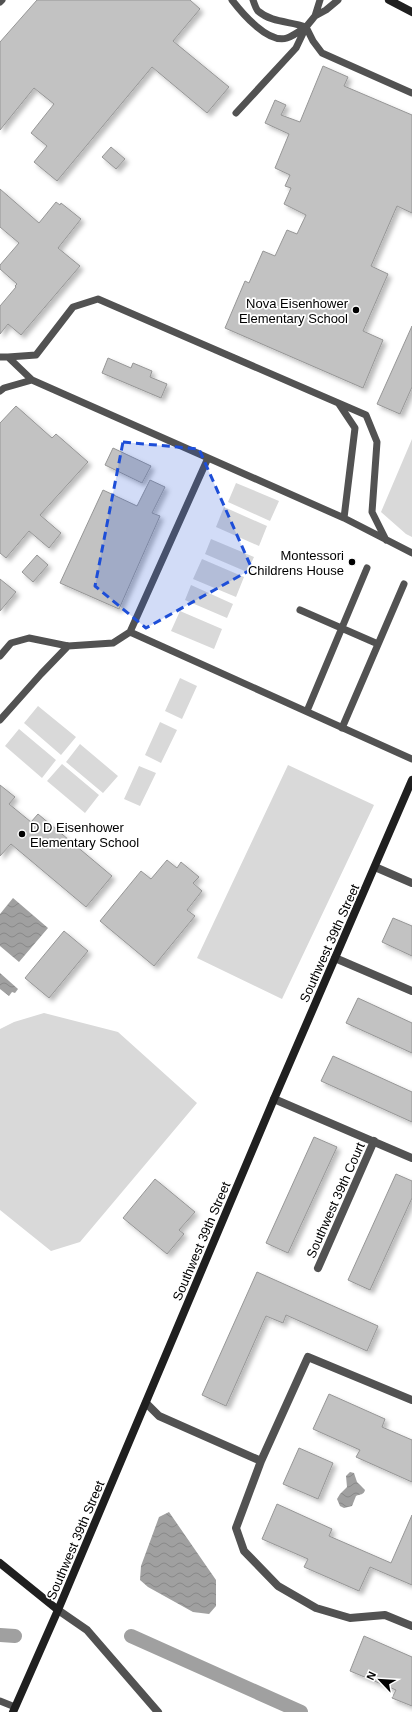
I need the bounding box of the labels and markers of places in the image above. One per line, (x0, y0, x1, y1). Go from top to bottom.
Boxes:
place label: Nova Eisenhower Elementary School (239, 296, 349, 326)
marker: Nova Eisenhower Elementary School (351, 305, 361, 315)
place label: Montessori Childrens House (248, 548, 344, 578)
marker: Montessori Childrens House (347, 557, 357, 567)
place label: D D Eisenhower Elementary School (30, 820, 139, 850)
marker: D D Eisenhower Elementary School (17, 829, 27, 839)

